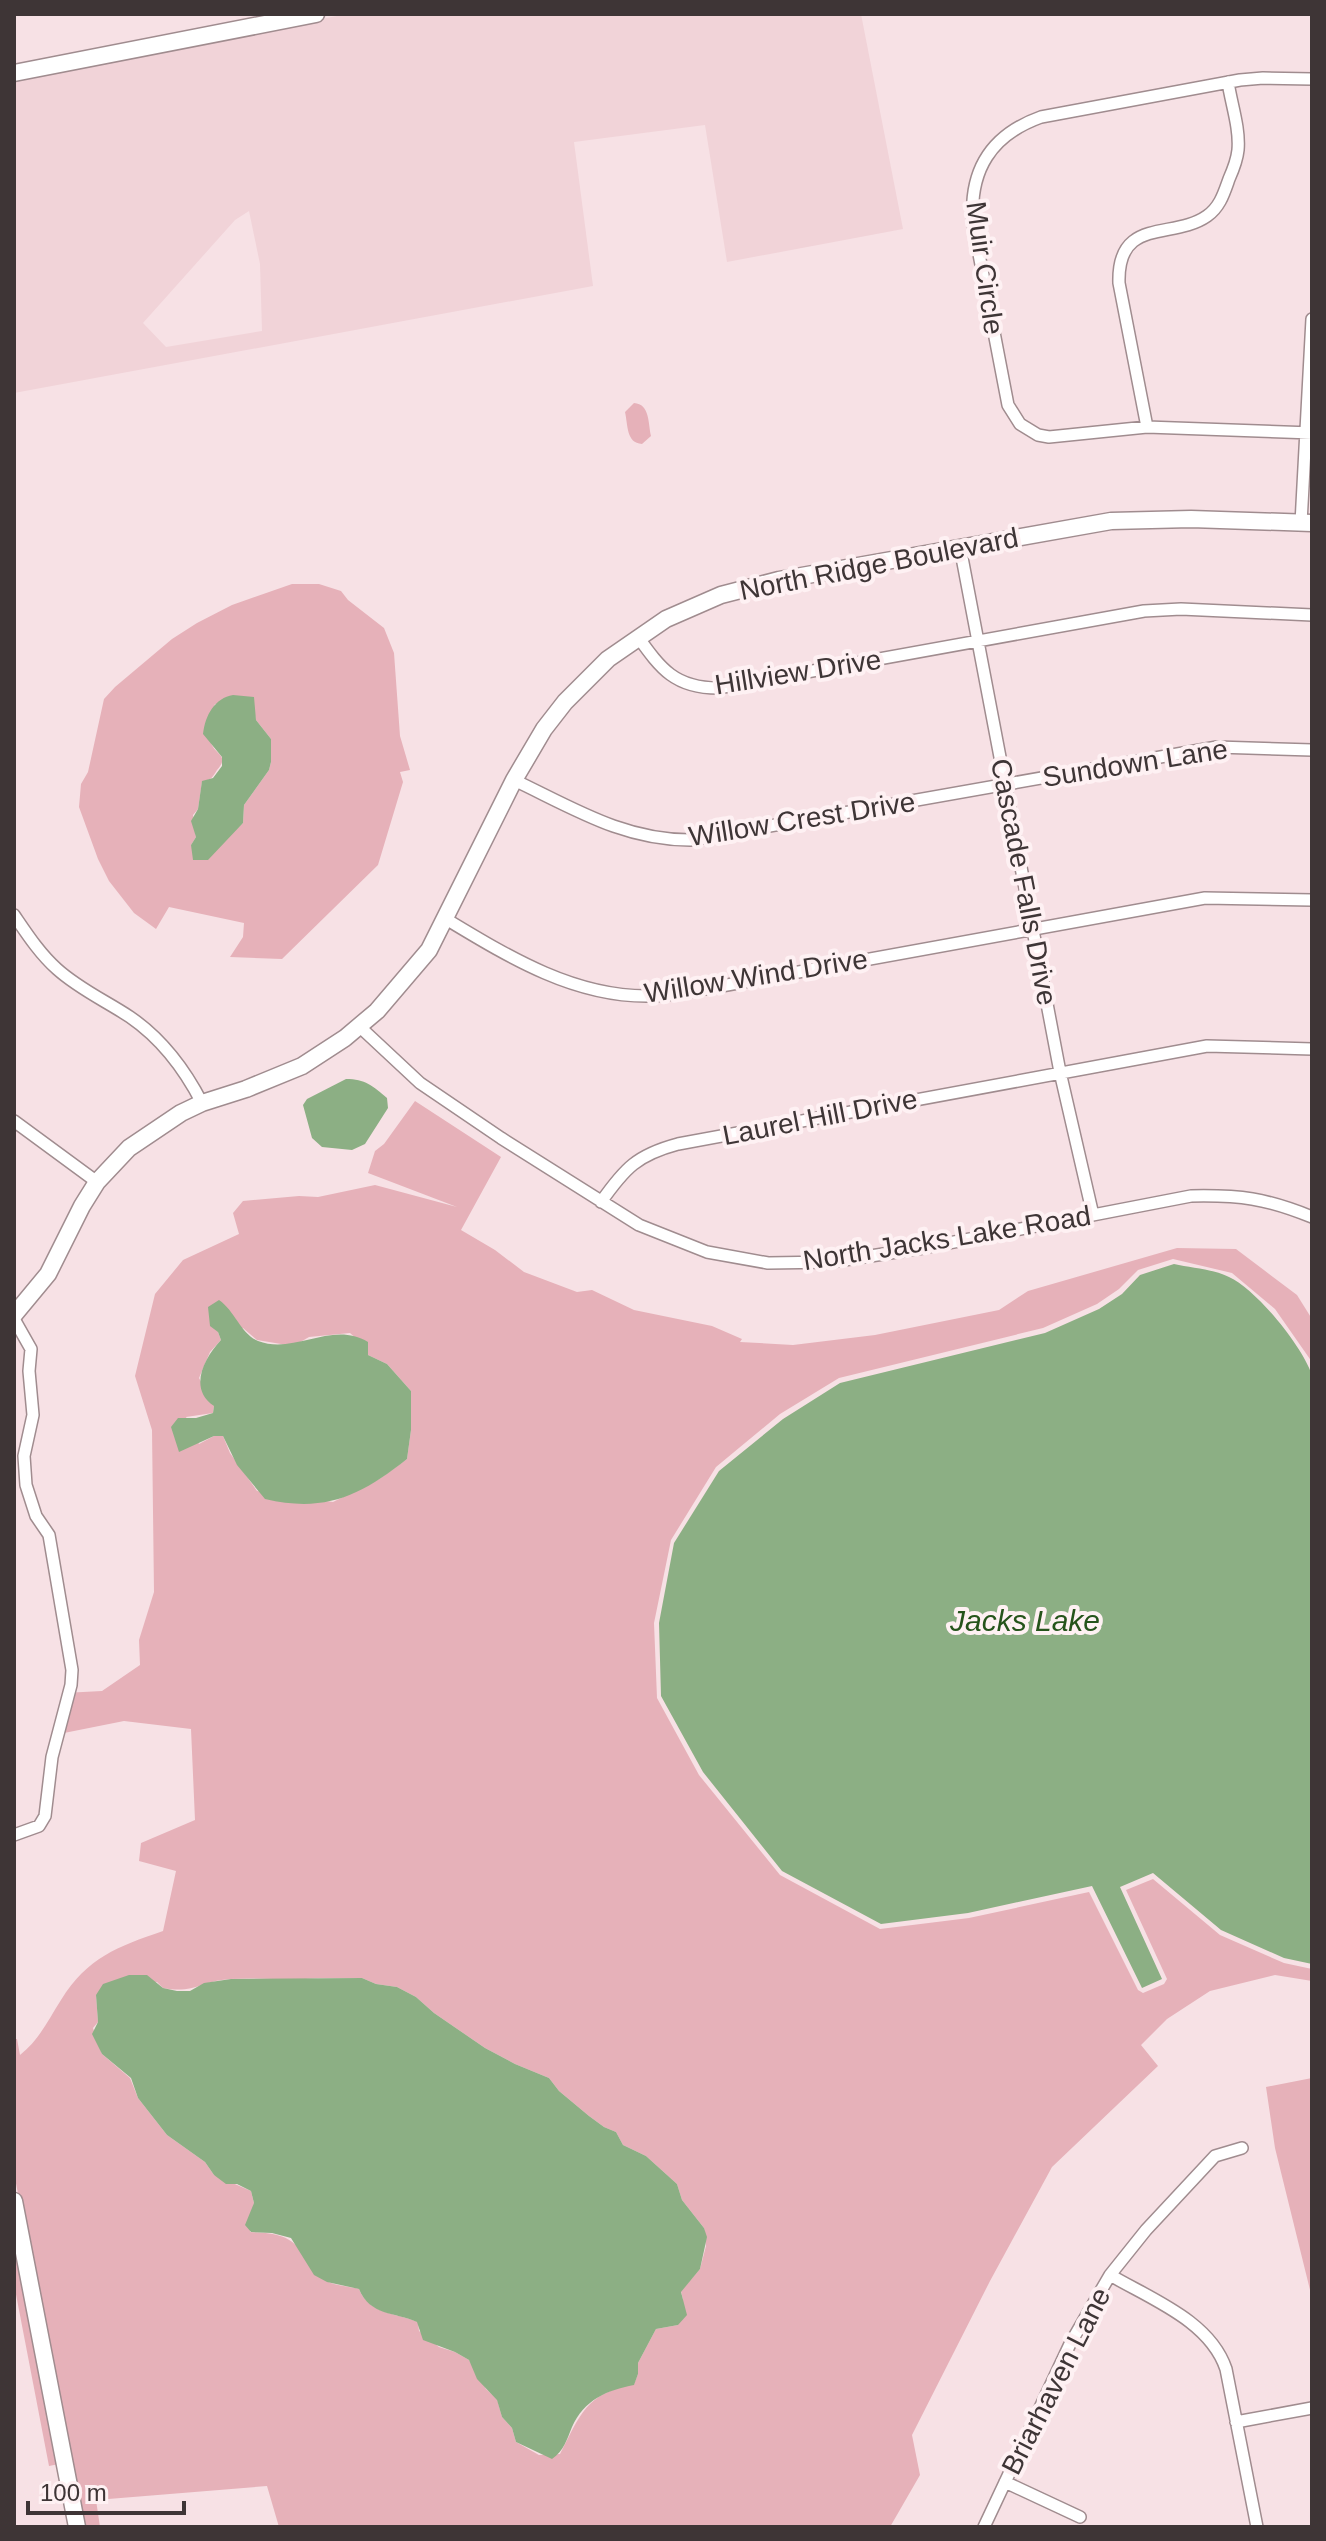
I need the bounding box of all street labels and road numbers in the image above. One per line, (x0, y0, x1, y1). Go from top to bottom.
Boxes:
street label: Muir Circle (960, 200, 1010, 336)
street label: North Ridge Boulevard (737, 522, 1021, 606)
street label: Hillview Drive (713, 644, 883, 700)
street label: Sundown Lane (1040, 733, 1230, 793)
street label: Cascade Falls Drive (985, 756, 1063, 1008)
street label: Willow Crest Drive (687, 786, 917, 852)
street label: Willow Wind Drive (642, 943, 870, 1009)
street label: Laurel Hill Drive (720, 1083, 920, 1151)
street label: North Jacks Lake Road (801, 1200, 1093, 1276)
street label: Briarhaven Lane (996, 2282, 1116, 2480)

